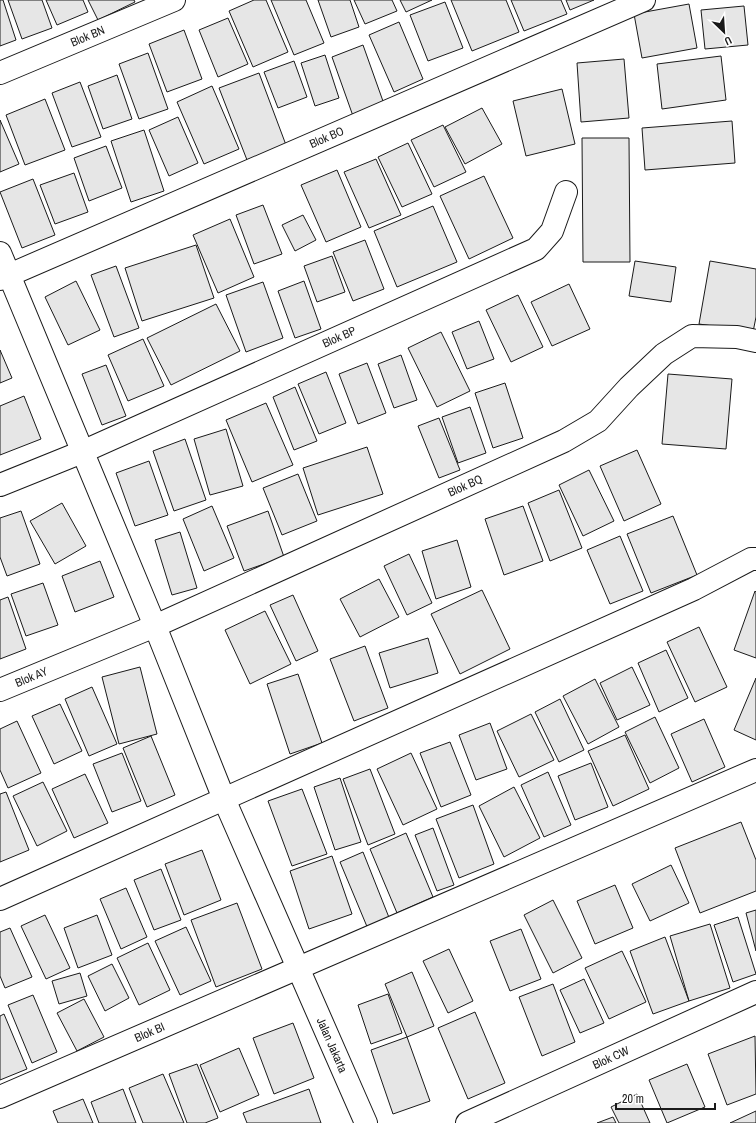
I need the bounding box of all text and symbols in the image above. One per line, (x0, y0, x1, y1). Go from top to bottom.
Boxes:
north arrow (704, 12, 744, 52)
street label: Blok BN (68, 22, 107, 51)
text: U (722, 33, 734, 49)
street label: Blok BO (307, 123, 347, 152)
street label: Blok BP (320, 322, 359, 352)
street label: Blok BQ (445, 471, 485, 500)
street label: Blok AY (13, 663, 50, 691)
street label: Jalan Jakarta (313, 1015, 351, 1076)
street label: Blok BI (132, 1019, 167, 1046)
street label: Blok CW (590, 1042, 632, 1073)
scale bar (616, 1085, 715, 1111)
text: 20 m (622, 1091, 644, 1107)

